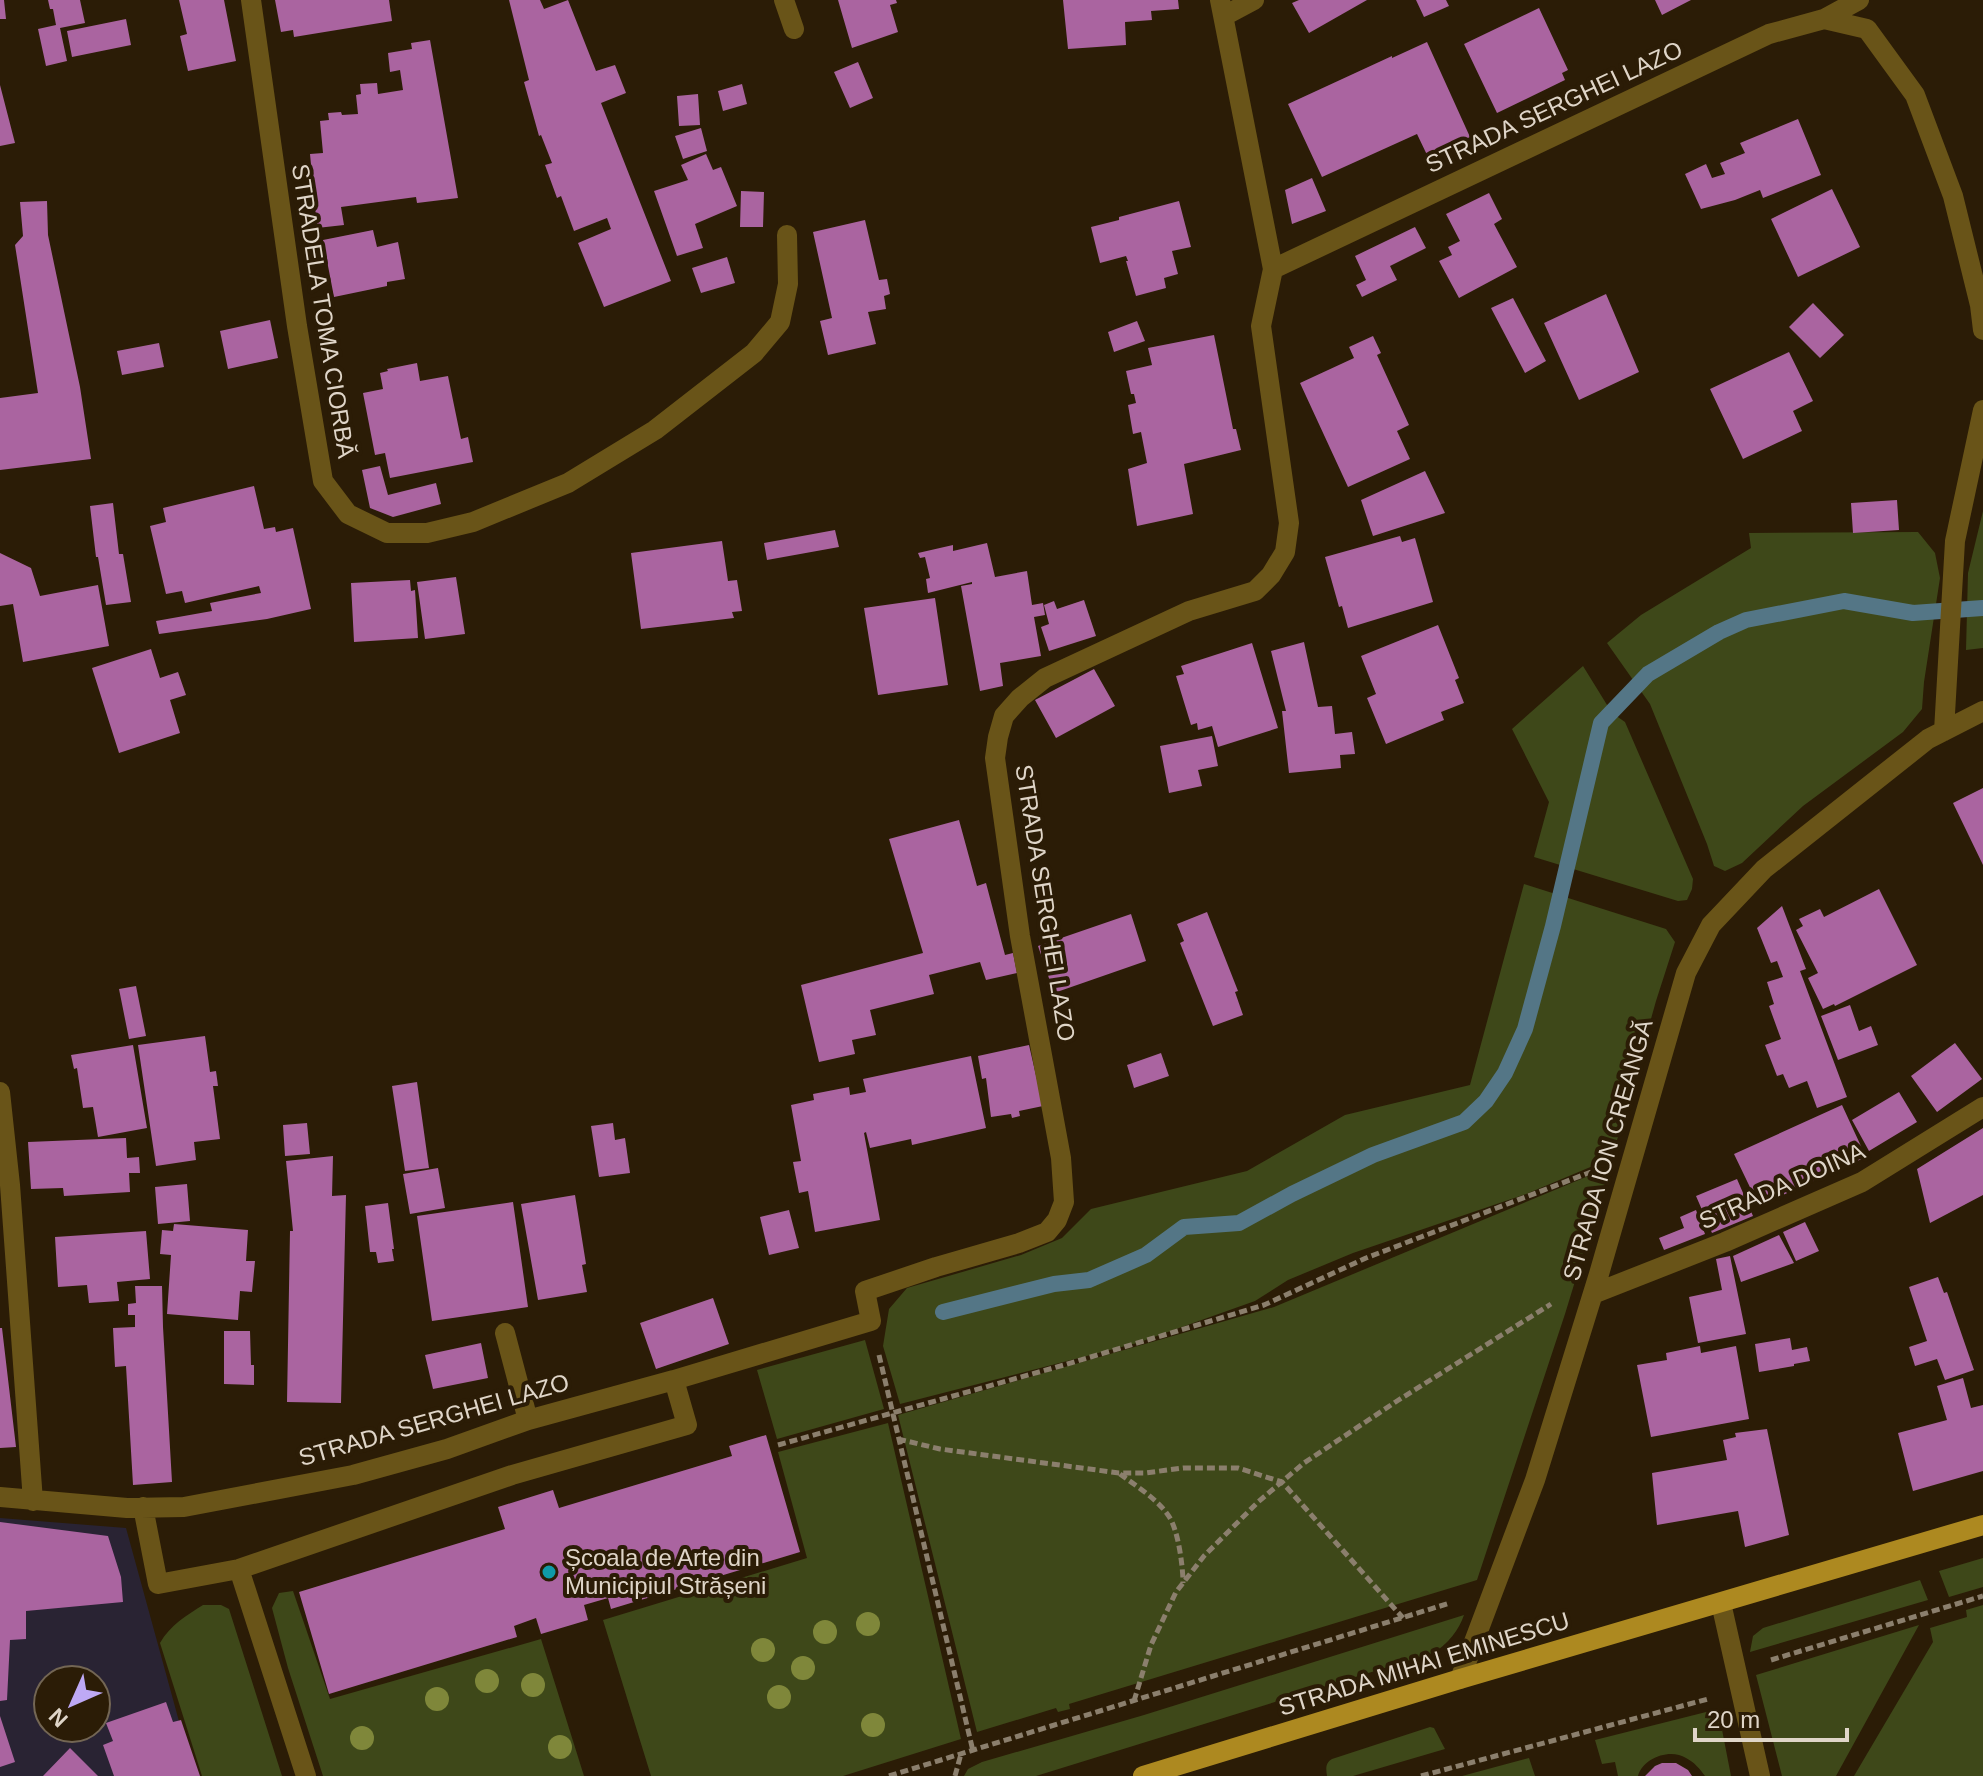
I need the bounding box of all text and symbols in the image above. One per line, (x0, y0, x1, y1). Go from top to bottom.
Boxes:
street label: STRADA SERGHEI LAZO (1421, 35, 1686, 178)
street label: STRADELA TOMA CIORBĂ (287, 162, 360, 460)
street label: STRADA SERGHEI LAZO (1010, 762, 1081, 1043)
street label: STRADA ION CREANGĂ (1557, 1016, 1658, 1284)
street label: STRADA DOINA (1695, 1137, 1869, 1234)
street label: STRADA SERGHEI LAZO (296, 1368, 572, 1471)
place label: Școala de Arte din Municipiul Strășeni (565, 1544, 766, 1599)
marker: Școala de Arte din Municipiul Strășeni (540, 1563, 558, 1581)
street label: STRADA MIHAI EMINESCU (1275, 1606, 1573, 1721)
north arrow (32, 1664, 112, 1744)
scale bar (1695, 1692, 1847, 1742)
text: N (44, 1703, 73, 1732)
text: 20 m (1707, 1706, 1760, 1733)

